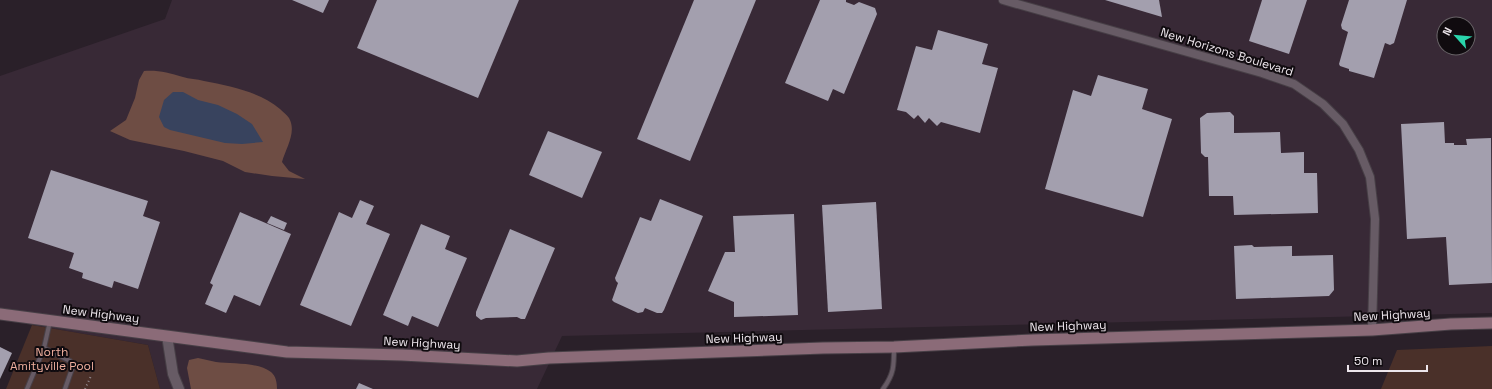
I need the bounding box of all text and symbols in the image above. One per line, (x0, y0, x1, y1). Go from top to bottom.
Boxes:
north arrow (1436, 16, 1476, 56)
street label: New Horizons Boulevard (1159, 24, 1295, 80)
text: N (1439, 25, 1455, 38)
street label: New Highway (62, 301, 140, 327)
street label: New Highway (1353, 305, 1431, 325)
street label: New Highway (1029, 317, 1107, 335)
street label: New Highway (705, 329, 783, 347)
street label: New Highway (383, 333, 461, 353)
park label: North Amityville Pool (10, 344, 94, 374)
scale bar (1348, 347, 1427, 373)
text: 50 m (1354, 353, 1382, 369)

